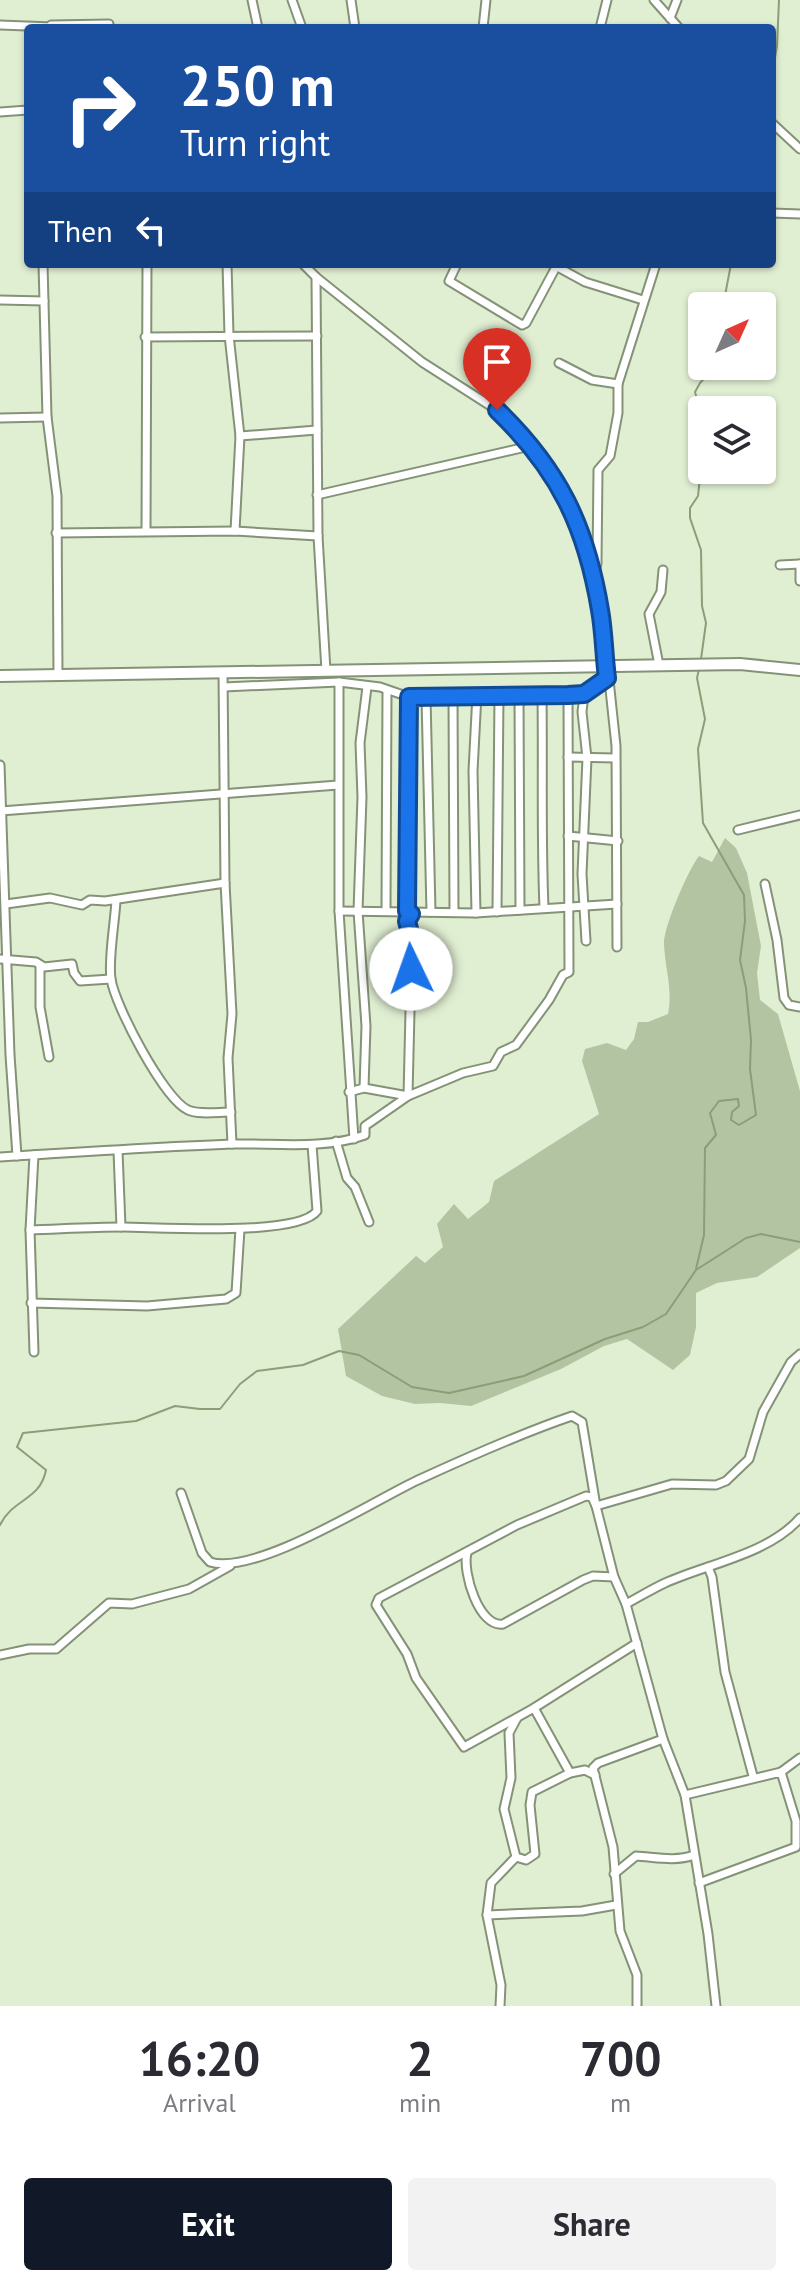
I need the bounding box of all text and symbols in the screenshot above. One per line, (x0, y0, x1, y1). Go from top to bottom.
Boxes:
text: 250 m (180, 49, 335, 121)
icon: right (48, 56, 152, 160)
text: Turn right (180, 119, 330, 166)
icon: left (129, 208, 173, 252)
text: Then (48, 211, 113, 250)
north arrow (688, 292, 776, 380)
map controls (688, 292, 776, 484)
pin (463, 328, 531, 410)
icon: arrive (475, 340, 519, 384)
button: layers (688, 396, 776, 484)
position arrow (369, 927, 453, 1011)
text: 16:20 (139, 2027, 260, 2089)
text: 2 (406, 2027, 434, 2089)
text: 700 (580, 2027, 661, 2089)
text: Arrival (163, 2086, 236, 2119)
text: min (399, 2086, 441, 2119)
text: m (610, 2086, 631, 2119)
button: Exit (24, 2178, 392, 2270)
button: Share (408, 2178, 776, 2270)

